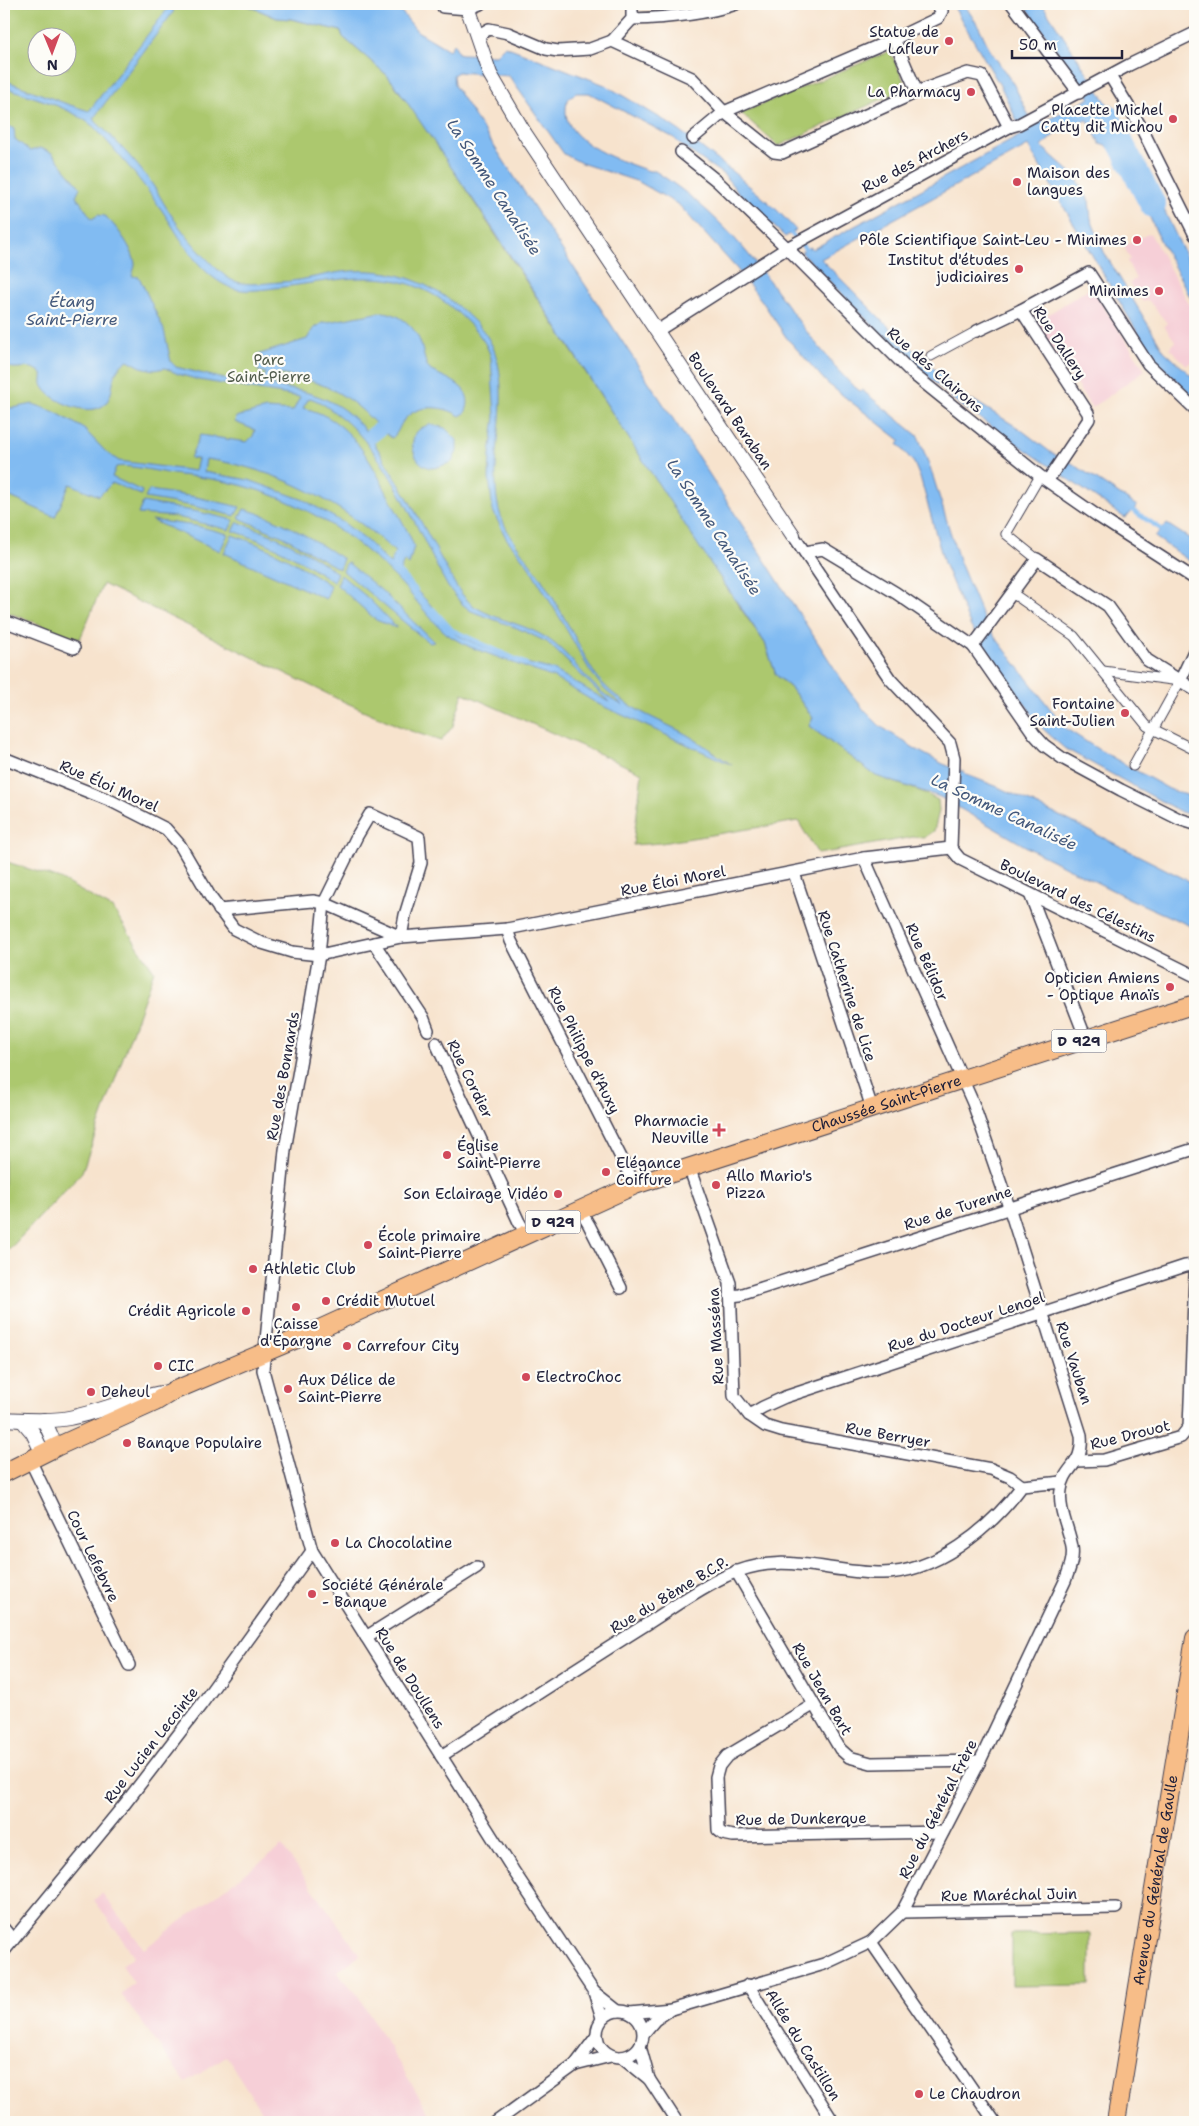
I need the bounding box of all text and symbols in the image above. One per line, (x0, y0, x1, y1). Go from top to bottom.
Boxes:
place label: Statue de Lafleur (869, 22, 939, 59)
north arrow (28, 28, 78, 78)
scale bar (1012, 28, 1122, 60)
marker: Statue de Lafleur (943, 35, 955, 47)
text: 50 m (1019, 35, 1057, 55)
text: N (47, 56, 58, 74)
place label: La Pharmacy (867, 82, 961, 102)
marker: La Pharmacy (965, 86, 977, 98)
place label: Placette Michel Catty dit Michou (1041, 100, 1163, 137)
marker: Placette Michel Catty dit Michou (1167, 113, 1179, 125)
water label: La Somme Canalisée (442, 115, 546, 259)
street label: Rue des Archers (858, 125, 972, 197)
place label: Maison des langues (1027, 163, 1110, 200)
marker: Maison des langues (1011, 176, 1023, 188)
place label: Pôle Scientifique Saint-Leu - Minimes (859, 230, 1127, 250)
marker: Pôle Scientifique Saint-Leu - Minimes (1131, 234, 1143, 246)
place label: Institut d'études judiciaires (888, 250, 1009, 287)
marker: Institut d'études judiciaires (1013, 263, 1025, 275)
place label: Minimes (1089, 281, 1149, 301)
marker: Minimes (1153, 285, 1165, 297)
water label: Étang Saint-Pierre (26, 291, 118, 330)
street label: Rue Dallery (1029, 303, 1091, 383)
street label: Rue des Clairons (883, 323, 987, 417)
street label: Boulevard Baraban (683, 348, 777, 474)
park label: Parc Saint-Pierre (227, 350, 311, 387)
water label: La Somme Canalisée (662, 455, 766, 599)
place label: Fontaine Saint-Julien (1030, 694, 1115, 731)
marker: Fontaine Saint-Julien (1119, 707, 1131, 719)
street label: Rue Éloi Morel (56, 754, 162, 817)
water label: La Somme Canalisée (928, 769, 1080, 855)
street label: Boulevard des Célestins (997, 854, 1159, 948)
street label: Rue Éloi Morel (619, 860, 728, 901)
street label: Rue Catherine de Lice (813, 908, 881, 1064)
street label: Rue Bélidor (901, 920, 953, 1004)
place label: Opticien Amiens - Optique Anaïs (1044, 968, 1160, 1005)
marker: Opticien Amiens - Optique Anaïs (1164, 981, 1176, 993)
street label: Rue Philippe d'Auxy (543, 983, 625, 1117)
street label: Rue des Bonnards (262, 1010, 304, 1142)
road number: D 929 (1052, 1030, 1106, 1052)
street label: Rue Cordier (442, 1036, 498, 1122)
street label: Chaussée Saint-Pierre (809, 1070, 964, 1137)
place label: Pharmacie Neuville (634, 1111, 709, 1148)
marker: Pharmacie Neuville (713, 1124, 725, 1136)
place label: Église Saint-Pierre (457, 1135, 541, 1173)
marker: Église Saint-Pierre (441, 1149, 453, 1161)
place label: Elégance Coiffure (616, 1153, 681, 1190)
marker: Elégance Coiffure (600, 1166, 612, 1178)
place label: Allo Mario's Pizza (726, 1166, 813, 1203)
marker: Allo Mario's Pizza (710, 1179, 722, 1191)
street label: Rue de Turenne (901, 1181, 1015, 1235)
place label: Son Eclairage Vidéo (404, 1184, 548, 1204)
marker: Son Eclairage Vidéo (552, 1188, 564, 1200)
road number: D 929 (526, 1210, 580, 1234)
place label: École primaire Saint-Pierre (378, 1225, 481, 1263)
marker: École primaire Saint-Pierre (362, 1239, 374, 1251)
place label: Athletic Club (263, 1259, 356, 1279)
marker: Athletic Club (247, 1263, 259, 1275)
street label: Rue Masséna (703, 1286, 729, 1385)
street label: Rue du Docteur Lenoel (885, 1287, 1047, 1357)
place label: Crédit Mutuel (336, 1291, 435, 1311)
marker: Crédit Mutuel (320, 1295, 332, 1307)
place label: Crédit Agricole (128, 1301, 236, 1321)
marker: Caisse d'Épargne (290, 1301, 302, 1313)
marker: Crédit Agricole (240, 1305, 252, 1317)
place label: Caisse d'Épargne (260, 1314, 332, 1351)
street label: Rue Vauban (1051, 1319, 1097, 1407)
place label: Carrefour City (357, 1336, 459, 1356)
marker: Carrefour City (341, 1340, 353, 1352)
place label: CIC (168, 1356, 194, 1376)
marker: CIC (152, 1360, 164, 1372)
place label: ElectroChoc (536, 1367, 622, 1387)
place label: Aux Délice de Saint-Pierre (298, 1370, 396, 1407)
marker: ElectroChoc (520, 1371, 532, 1383)
place label: Deheul (101, 1382, 150, 1402)
marker: Aux Délice de Saint-Pierre (282, 1383, 294, 1395)
marker: Deheul (85, 1386, 97, 1398)
street label: Rue Drouot (1088, 1415, 1172, 1455)
street label: Rue Berryer (844, 1418, 932, 1452)
place label: Banque Populaire (137, 1433, 262, 1453)
marker: Banque Populaire (121, 1437, 133, 1449)
street label: Cour Lefebvre (62, 1507, 124, 1605)
place label: La Chocolatine (345, 1533, 452, 1553)
marker: La Chocolatine (329, 1537, 341, 1549)
street label: Rue du 8ème B.C.P. (606, 1552, 732, 1638)
place label: Société Générale - Banque (322, 1575, 444, 1612)
marker: Société Générale - Banque (306, 1588, 318, 1600)
street label: Rue de Doullens (371, 1623, 449, 1733)
street label: Rue Jean Bart (787, 1639, 857, 1739)
street label: Rue Lucien Lecointe (99, 1683, 203, 1807)
street label: Rue du Général Frère (894, 1736, 982, 1882)
street label: Avenue du Général de Gaulle (1128, 1774, 1182, 1987)
street label: Rue de Dunkerque (735, 1808, 867, 1830)
street label: Rue Maréchal Juin (941, 1884, 1077, 1906)
street label: Allée du Castillon (761, 1986, 845, 2104)
place label: Le Chaudron (929, 2084, 1020, 2104)
marker: Le Chaudron (913, 2088, 925, 2100)

